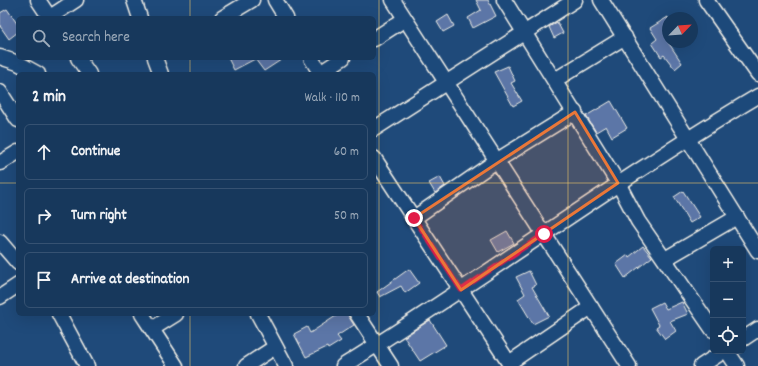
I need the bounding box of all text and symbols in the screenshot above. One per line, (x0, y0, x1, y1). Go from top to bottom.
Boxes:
north arrow (662, 12, 698, 48)
search box (16, 16, 376, 60)
icon: search (30, 27, 52, 49)
text: Search here (62, 27, 130, 49)
text: 2 min (32, 86, 66, 110)
text: Walk · 110 m (304, 89, 360, 108)
icon: ahead (33, 141, 55, 163)
text: Continue (71, 141, 120, 163)
text: 60 m (334, 143, 359, 162)
icon: right (33, 205, 55, 227)
text: Turn right (71, 205, 127, 227)
text: 50 m (334, 207, 359, 226)
route end (405, 209, 423, 227)
route start (535, 225, 553, 243)
map controls (710, 246, 746, 354)
button: + (710, 246, 746, 282)
icon: arrive (33, 269, 55, 291)
text: Arrive at destination (71, 269, 189, 291)
button: − (710, 282, 746, 318)
button: locate (710, 318, 746, 354)

